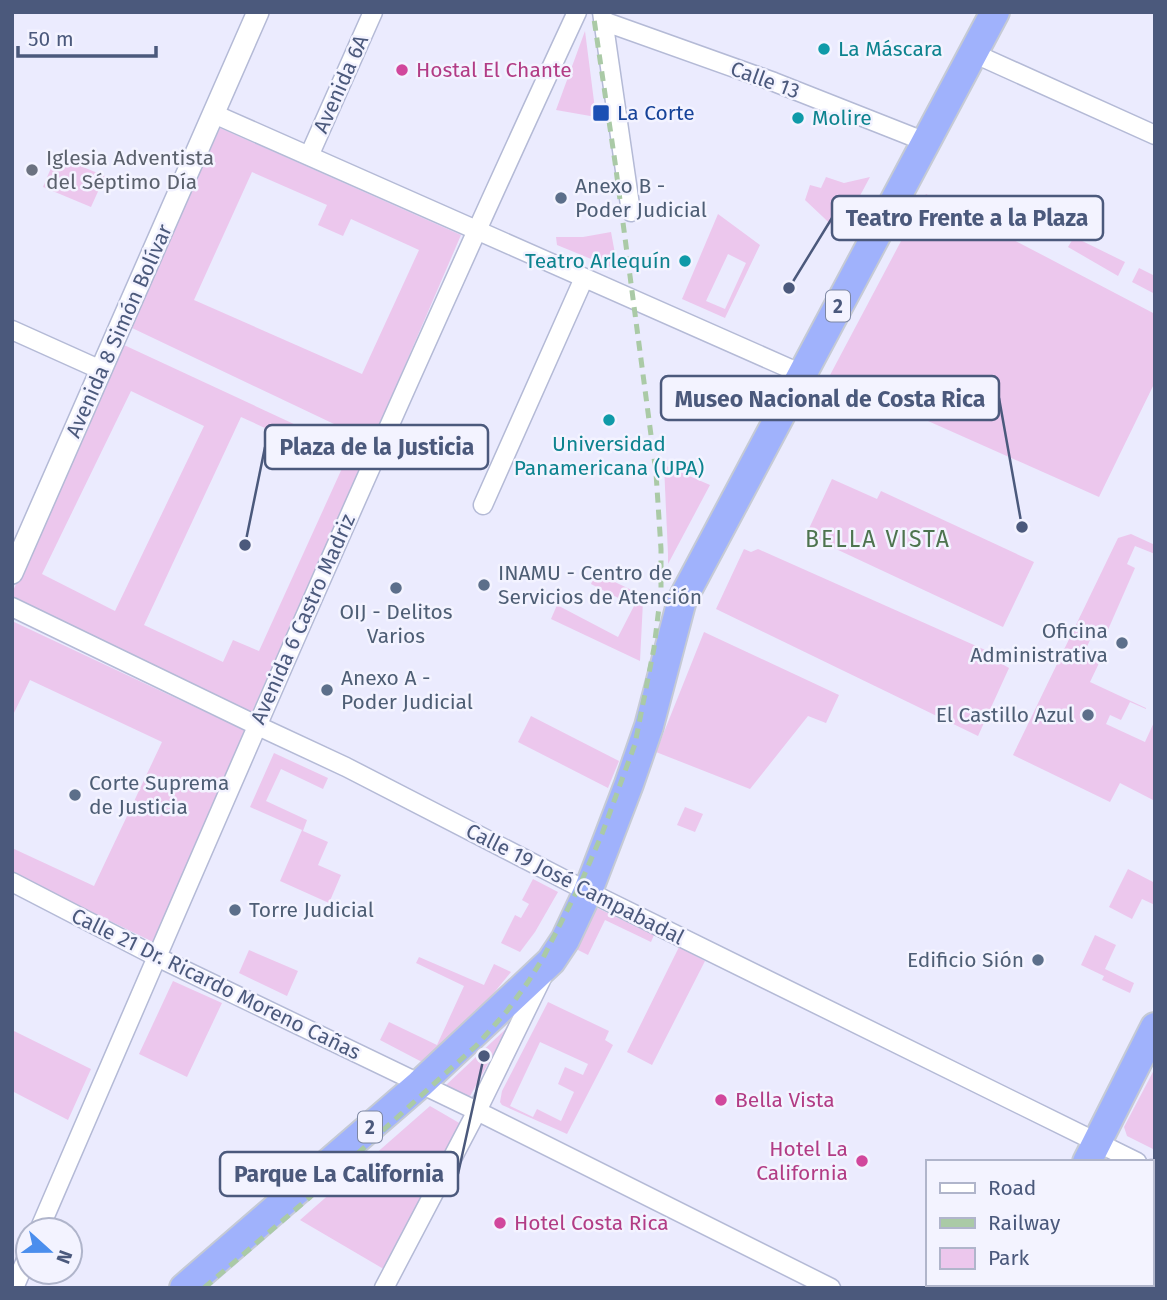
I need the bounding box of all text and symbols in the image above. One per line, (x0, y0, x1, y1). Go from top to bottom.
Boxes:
scale bar (18, 14, 156, 58)
text: 50 m (28, 26, 74, 52)
street label: Avenida 6A (308, 31, 374, 137)
place label: La Máscara (838, 36, 943, 62)
marker: La Máscara (816, 41, 832, 57)
street label: Calle 13 (727, 56, 803, 104)
place label: Hostal El Chante (416, 57, 572, 83)
marker: Hostal El Chante (394, 62, 410, 78)
place label: La Corte (617, 100, 695, 126)
marker: La Corte (591, 103, 611, 123)
place label: Molire (812, 105, 872, 131)
marker: Molire (790, 110, 806, 126)
place label: Iglesia Adventista del Séptimo Día (46, 145, 214, 195)
marker: Iglesia Adventista del Séptimo Día (24, 162, 40, 178)
place label: Anexo B - Poder Judicial (575, 173, 707, 223)
marker: Anexo B - Poder Judicial (553, 190, 569, 206)
callout: Teatro Frente a la Plaza (832, 196, 1103, 240)
text: Teatro Frente a la Plaza (846, 204, 1088, 232)
street label: Avenida 8 Simón Bolívar (60, 220, 178, 442)
place label: Teatro Arlequín (525, 248, 671, 274)
marker: Teatro Arlequín (677, 253, 693, 269)
road number: 2 (826, 290, 850, 322)
callout: Museo Nacional de Costa Rica (661, 376, 999, 420)
text: Museo Nacional de Costa Rica (675, 385, 985, 413)
marker: Universidad Panamericana (UPA) (601, 412, 617, 428)
callout: Plaza de la Justicia (265, 425, 488, 469)
place label: Universidad Panamericana (UPA) (514, 431, 704, 481)
text: Plaza de la Justicia (280, 433, 474, 461)
street label: Avenida 6 Castro Madriz (245, 510, 361, 728)
district label: BELLA VISTA (805, 525, 951, 553)
place label: INAMU - Centro de Servicios de Atención (498, 560, 702, 610)
marker: INAMU - Centro de Servicios de Atención (476, 577, 492, 593)
marker: OIJ - Delitos Varios (388, 580, 404, 596)
place label: OIJ - Delitos Varios (339, 599, 453, 649)
place label: Oficina Administrativa (970, 618, 1108, 668)
marker: Oficina Administrativa (1114, 635, 1130, 651)
place label: Anexo A - Poder Judicial (341, 665, 473, 715)
marker: Anexo A - Poder Judicial (319, 682, 335, 698)
place label: El Castillo Azul (936, 702, 1074, 728)
marker: El Castillo Azul (1080, 707, 1096, 723)
place label: Corte Suprema de Justicia (89, 770, 229, 820)
marker: Corte Suprema de Justicia (67, 787, 83, 803)
street label: Calle 19 José Campabadal (462, 818, 688, 950)
place label: Torre Judicial (249, 897, 374, 923)
street label: Calle 21 Dr. Ricardo Moreno Cañas (67, 902, 365, 1066)
marker: Torre Judicial (227, 902, 243, 918)
place label: Edificio Sión (907, 947, 1024, 973)
marker: Edificio Sión (1030, 952, 1046, 968)
place label: Bella Vista (735, 1087, 835, 1113)
marker: Bella Vista (713, 1092, 729, 1108)
road number: 2 (358, 1112, 382, 1142)
place label: Hotel La California (756, 1136, 848, 1186)
callout: Parque La California (220, 1152, 458, 1196)
marker: Hotel La California (854, 1153, 870, 1169)
text: Parque La California (234, 1160, 444, 1188)
legend (926, 1160, 1153, 1286)
text: Road (988, 1175, 1036, 1201)
place label: Hotel Costa Rica (514, 1210, 669, 1236)
text: Railway (988, 1210, 1061, 1236)
marker: Hotel Costa Rica (492, 1215, 508, 1231)
north arrow (14, 1216, 84, 1286)
text: Park (988, 1245, 1030, 1271)
text: N (51, 1247, 77, 1267)

